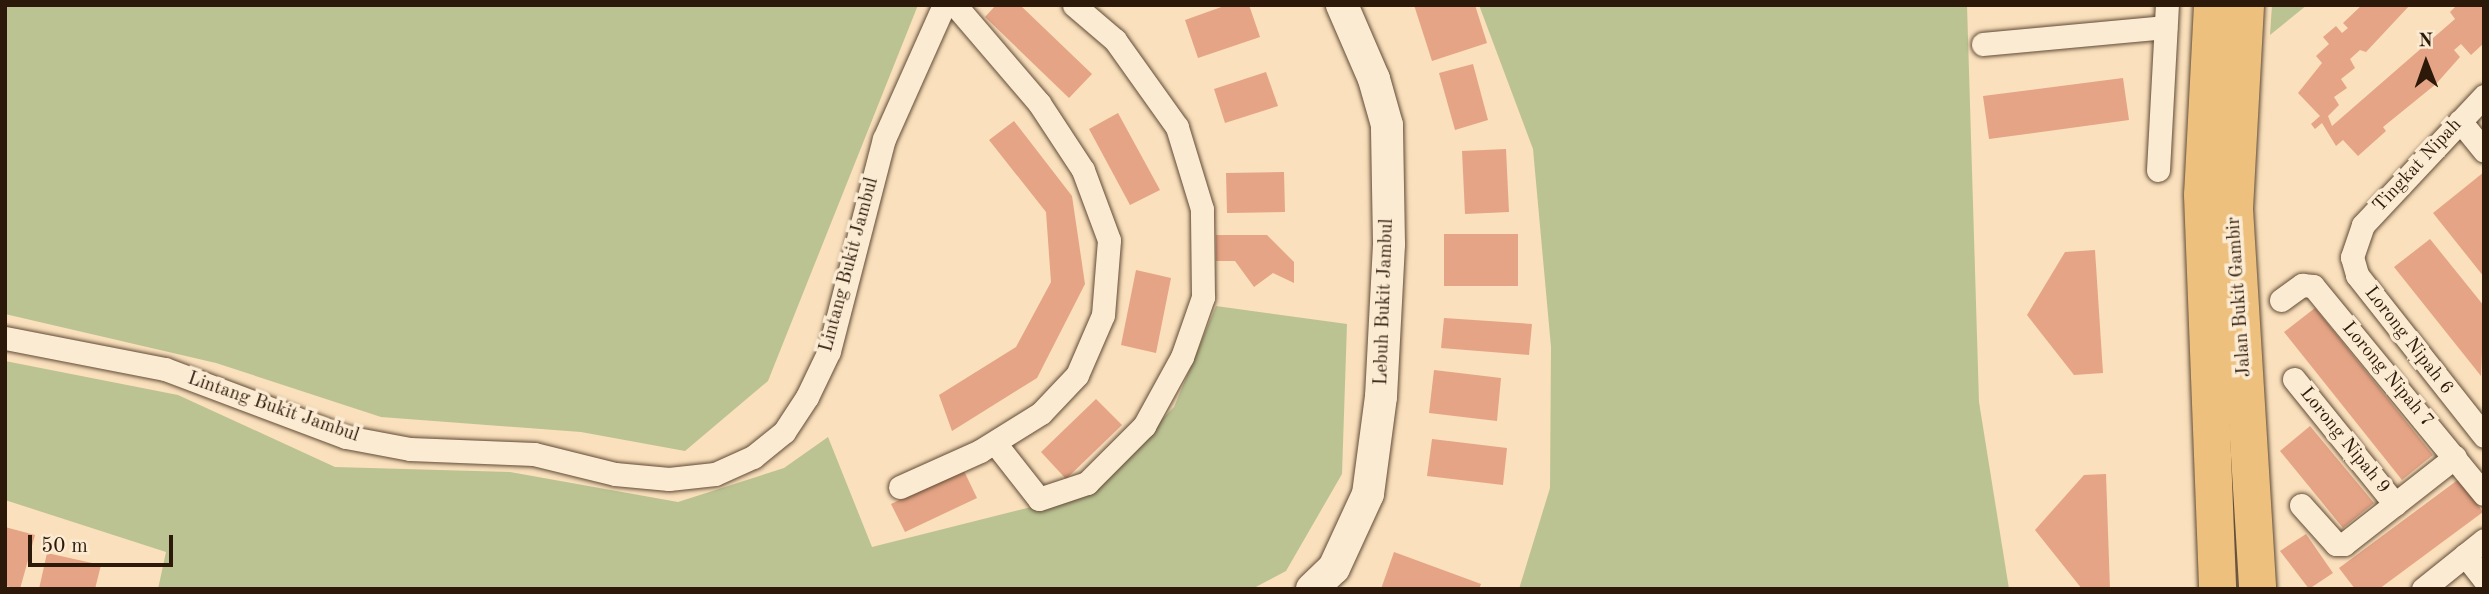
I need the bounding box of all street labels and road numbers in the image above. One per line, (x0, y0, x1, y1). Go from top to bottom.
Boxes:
street label: Tingkat Nipah (2369, 114, 2467, 218)
street label: Lintang Bukit Jambul (816, 175, 884, 355)
street label: Jalan Bukit Gambir (2223, 216, 2257, 378)
street label: Lebuh Bukit Jambul (1371, 218, 1399, 386)
street label: Lorong Nipah 6 (2359, 282, 2457, 400)
street label: Lorong Nipah 7 (2336, 318, 2438, 432)
street label: Lintang Bukit Jambul (184, 368, 362, 448)
street label: Lorong Nipah 9 (2294, 383, 2394, 499)

